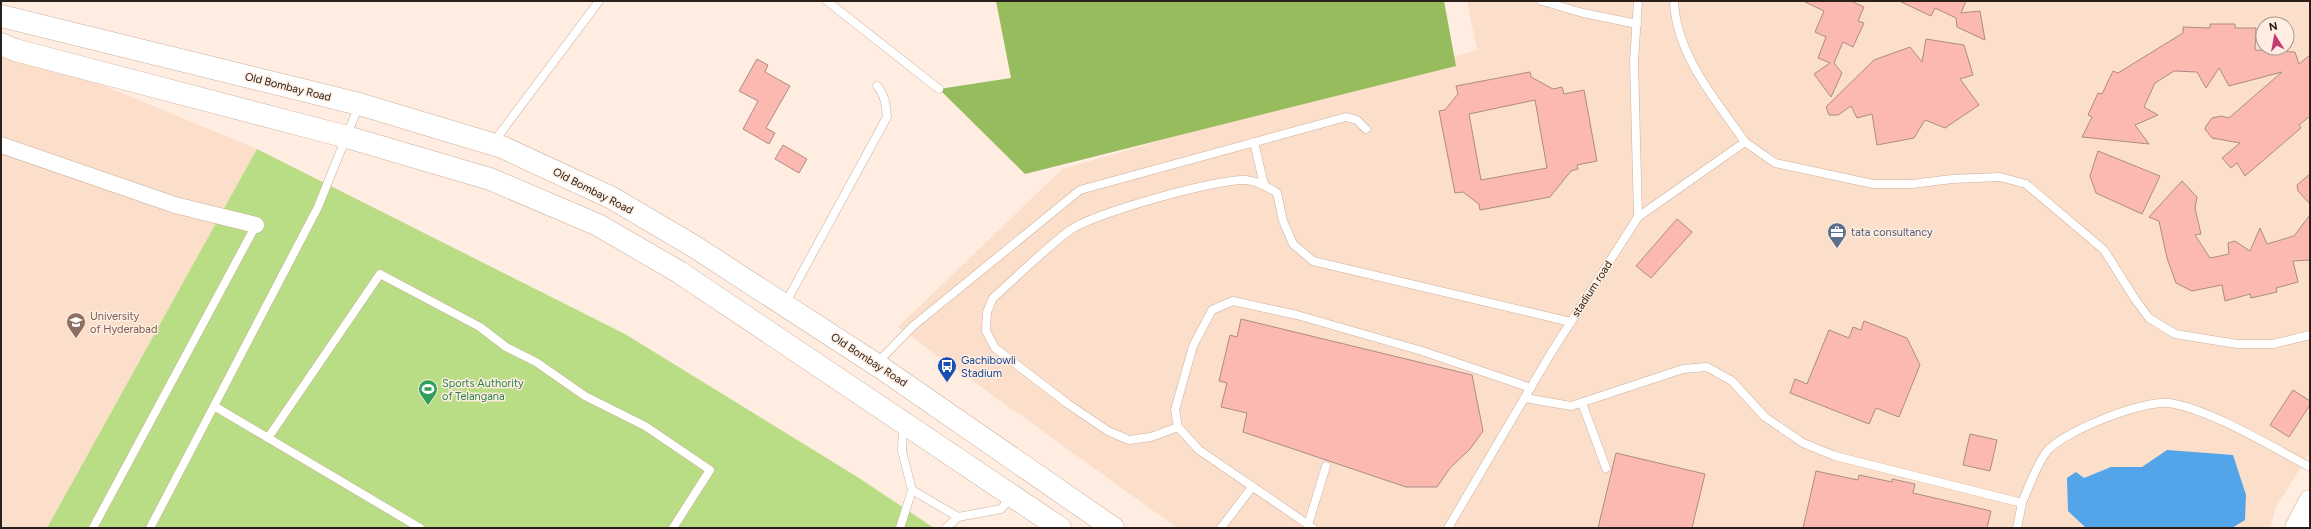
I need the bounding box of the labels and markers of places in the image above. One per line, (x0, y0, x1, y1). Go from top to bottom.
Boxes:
office icon: tata consultancy (1826, 221, 1848, 249)
place label: tata consultancy (1851, 226, 1933, 239)
place label: University of Hyderabad (90, 310, 157, 336)
school or university icon: University of Hyderabad (65, 311, 87, 339)
place label: Gachibowli Stadium (961, 354, 1016, 380)
bus stop icon: Gachibowli Stadium (936, 355, 958, 383)
place label: Sports Authority of Telangana (442, 377, 524, 403)
sports icon: Sports Authority of Telangana (417, 378, 439, 406)

